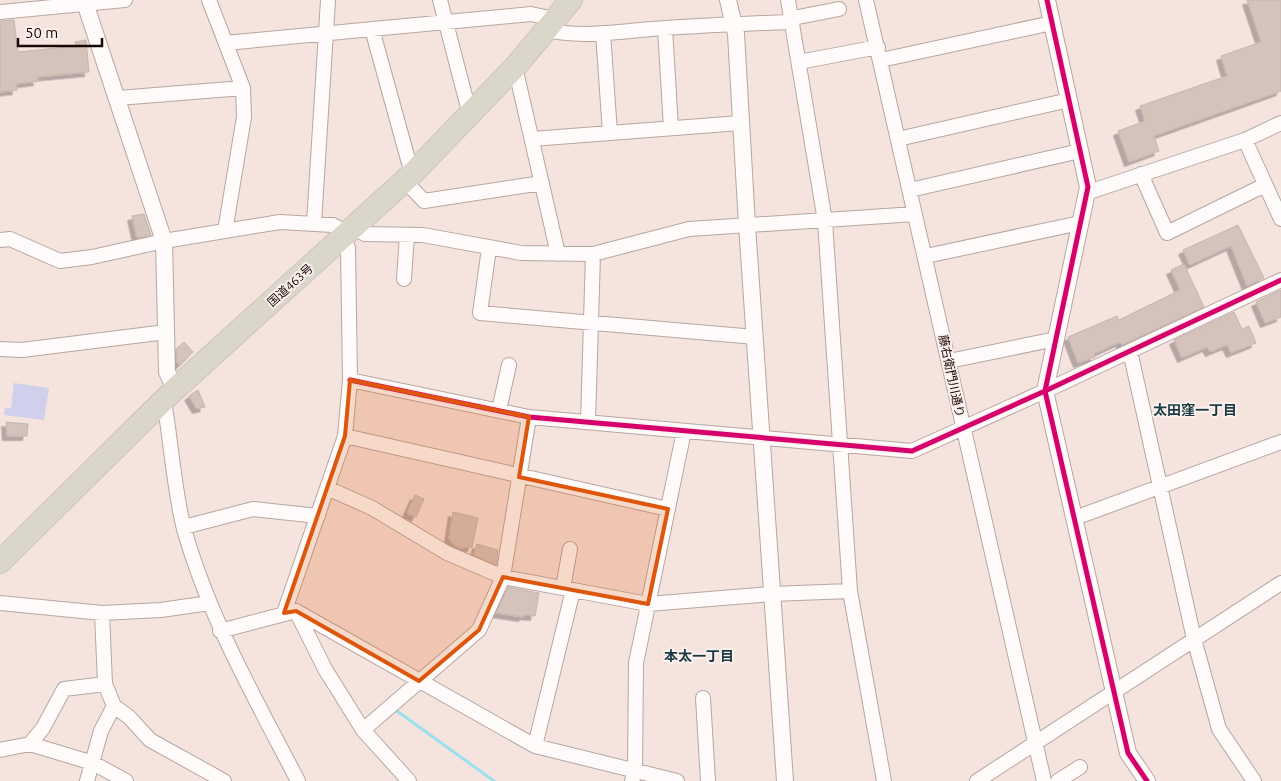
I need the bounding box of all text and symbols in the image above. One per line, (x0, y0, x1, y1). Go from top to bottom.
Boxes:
scale bar (18, 15, 101, 47)
text: 50 m (25, 24, 58, 41)
street label: 国道463号 (265, 261, 315, 309)
street label: 藤右衛門川通り (937, 334, 967, 418)
district label: 太田窪一丁目 (1153, 402, 1237, 418)
district label: 本太一丁目 (664, 648, 734, 664)

